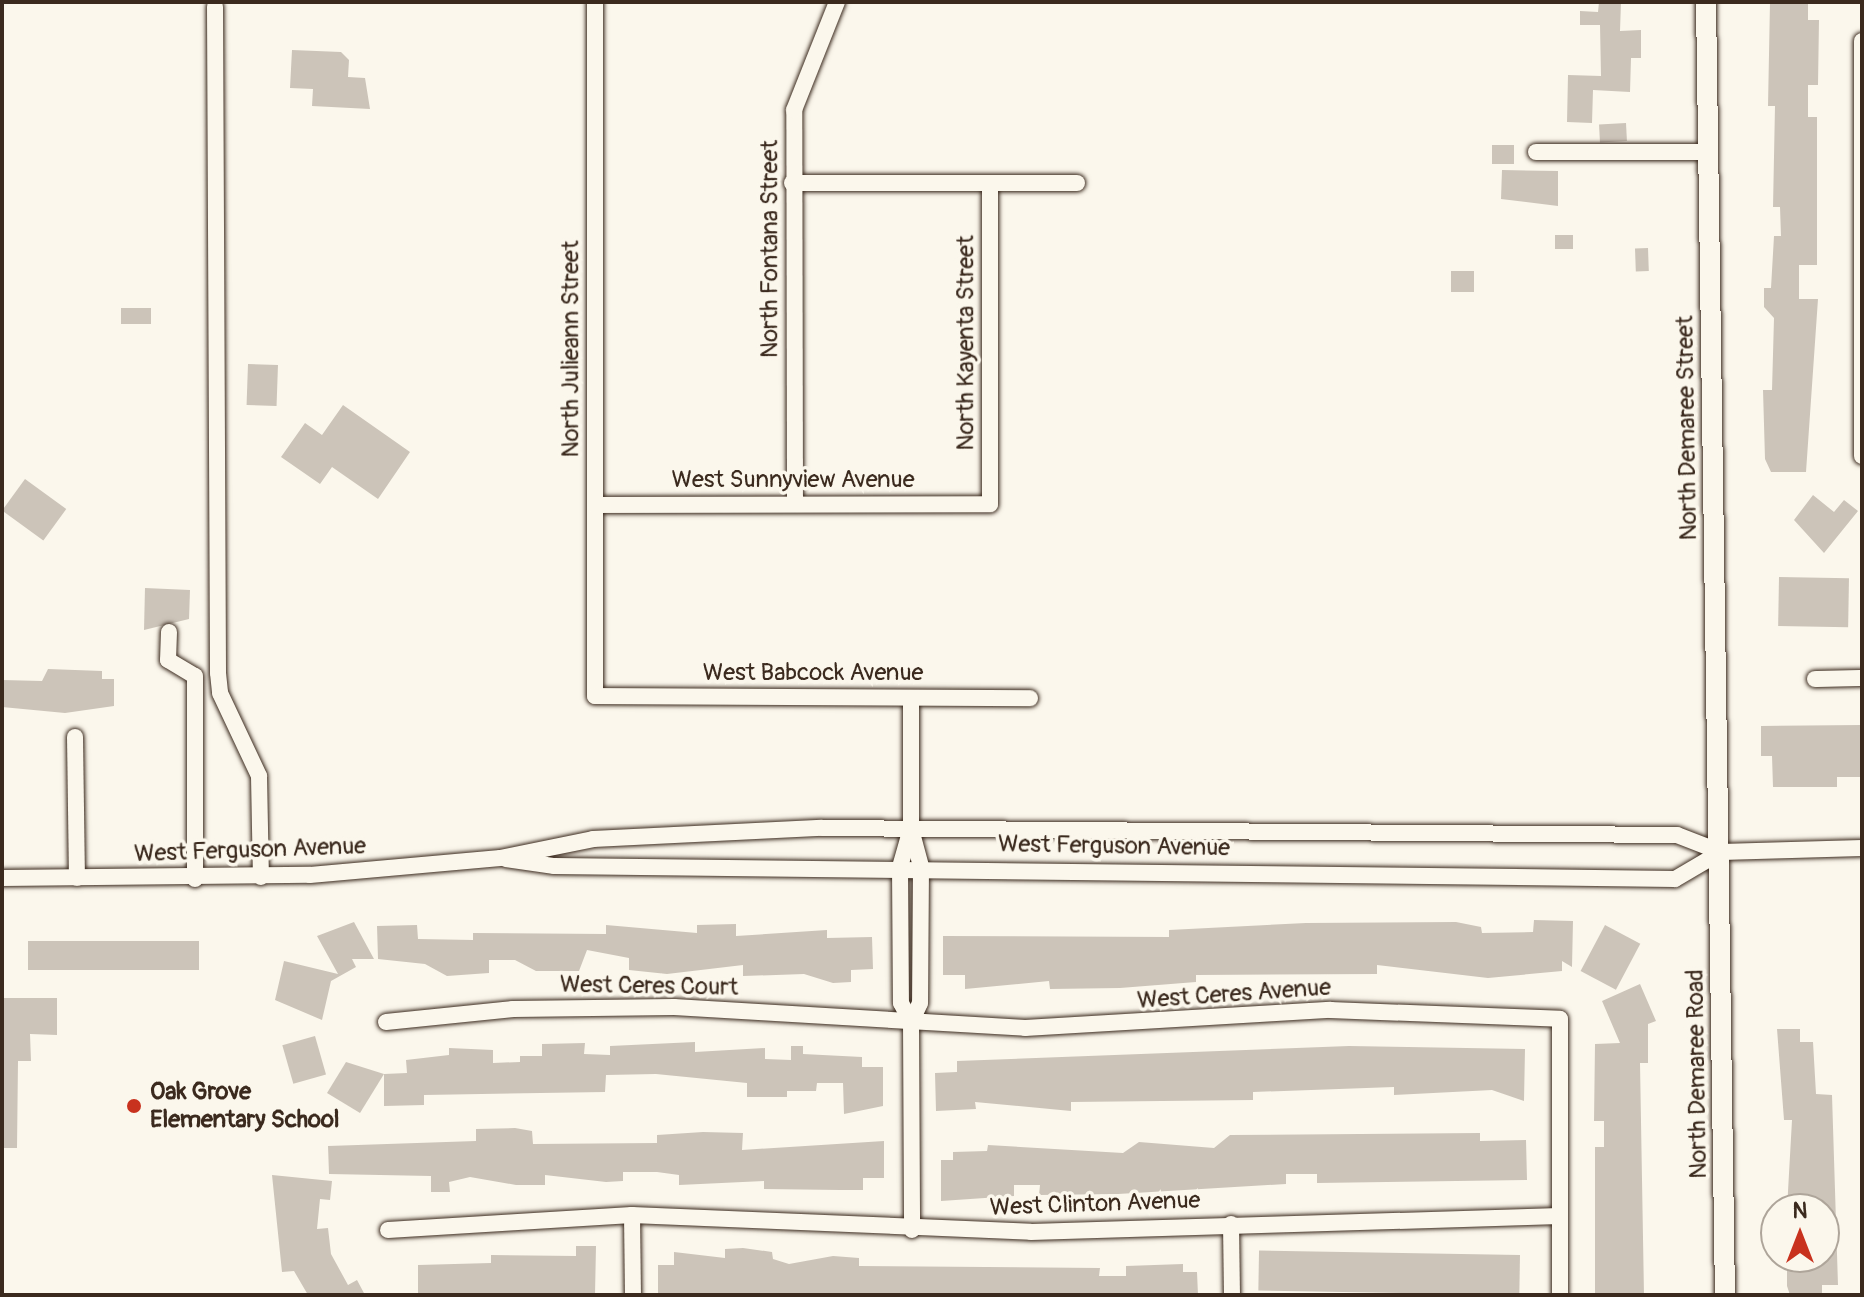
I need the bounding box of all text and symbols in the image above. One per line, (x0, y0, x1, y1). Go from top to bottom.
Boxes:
street label: North Fontana Street (756, 140, 784, 358)
street label: North Kayenta Street (952, 235, 980, 451)
street label: North Julieann Street (557, 240, 585, 458)
street label: North Demaree Street (1671, 315, 1703, 541)
street label: West Sunnyview Avenue (671, 466, 915, 494)
street label: West Babcock Avenue (703, 659, 923, 687)
street label: West Ferguson Avenue (998, 830, 1230, 862)
street label: West Ferguson Avenue (133, 832, 367, 868)
street label: North Demaree Road (1681, 969, 1713, 1179)
street label: West Ceres Court (560, 970, 738, 1002)
street label: West Ceres Avenue (1136, 973, 1332, 1015)
place label: Oak Grove Elementary School (150, 1078, 340, 1134)
marker: Oak Grove Elementary School (125, 1097, 143, 1115)
street label: West Clinton Avenue (989, 1186, 1201, 1222)
north arrow (1760, 1193, 1840, 1273)
text: N (1793, 1197, 1807, 1225)

